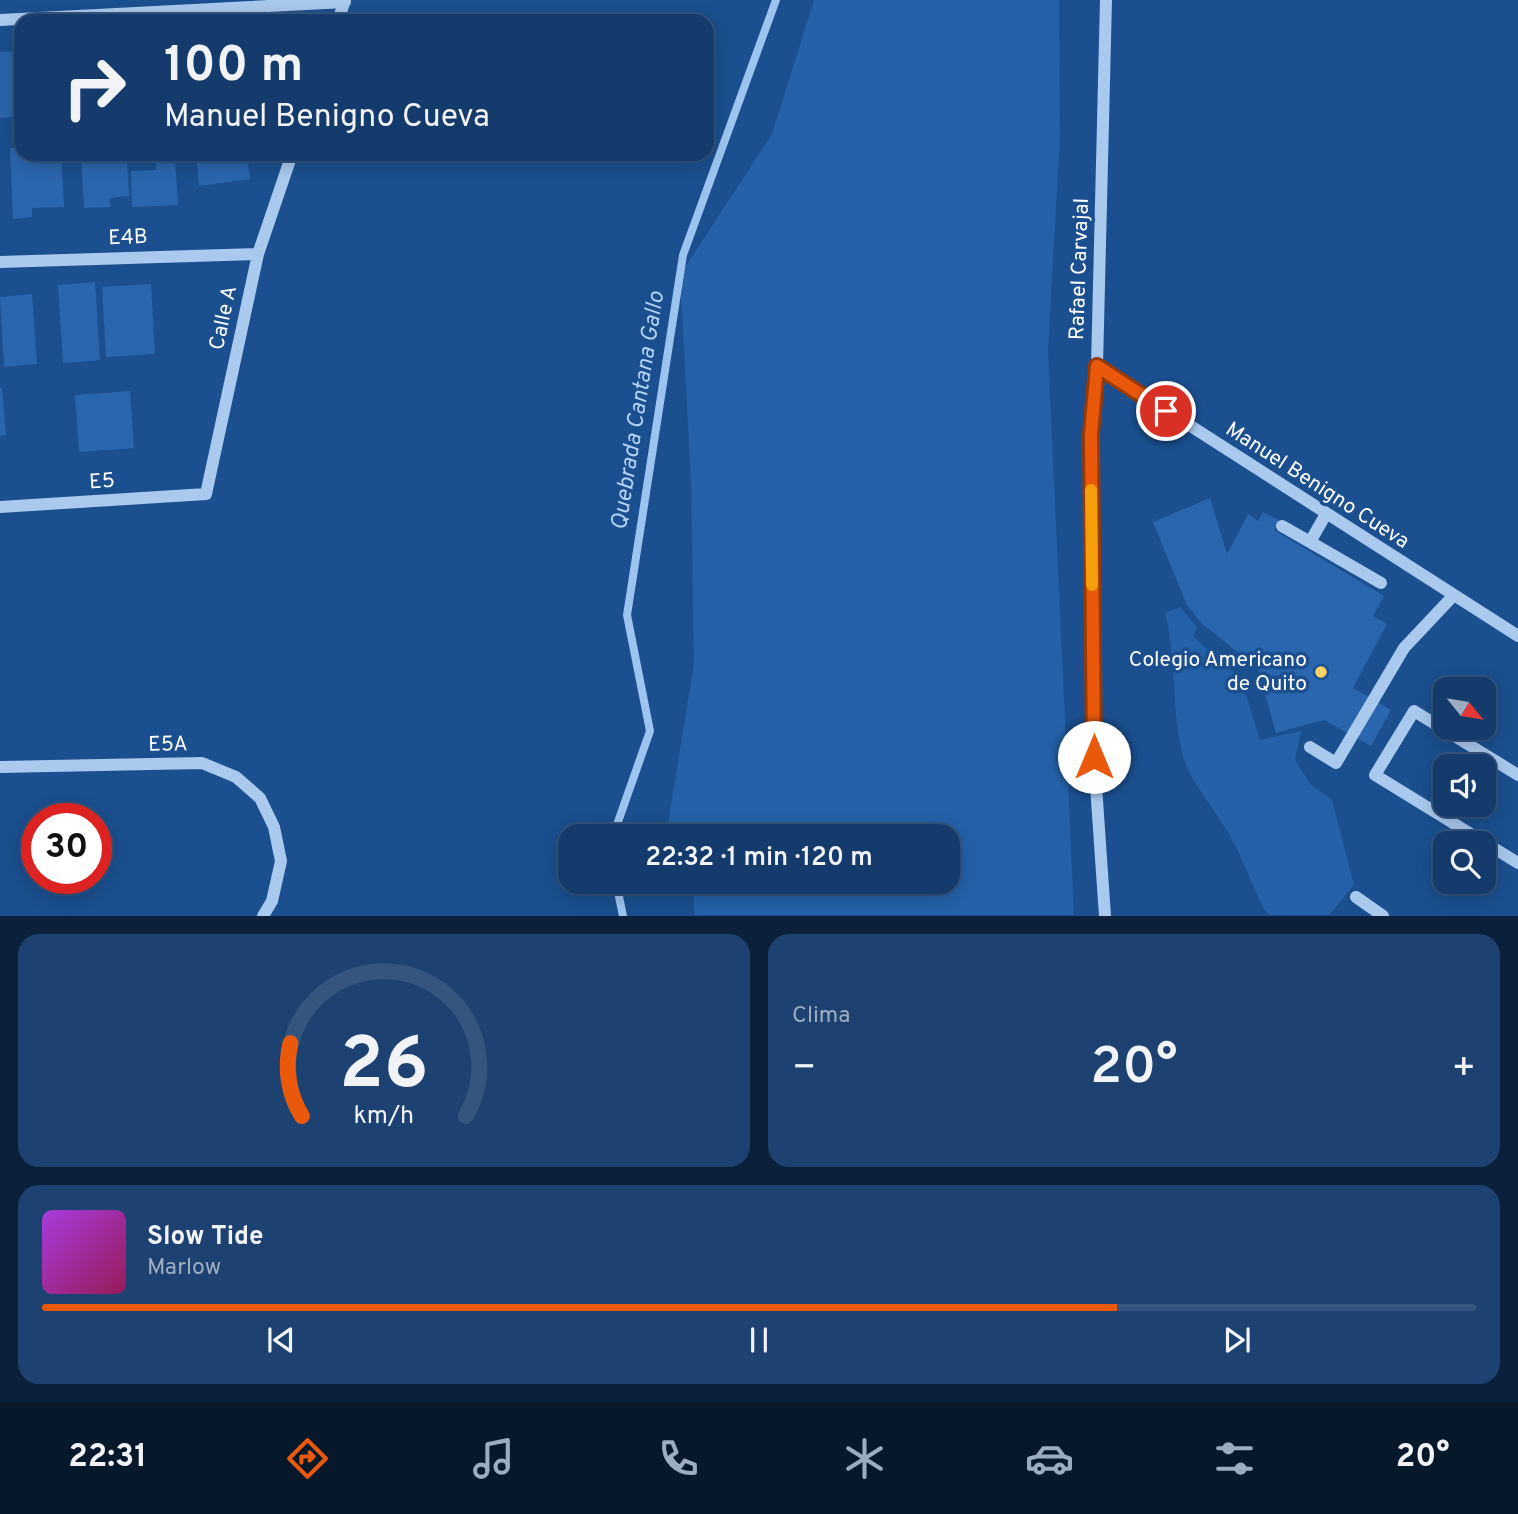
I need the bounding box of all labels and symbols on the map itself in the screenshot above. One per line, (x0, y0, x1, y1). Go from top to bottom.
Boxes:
street label: Rafael Carvajal (1064, 198, 1096, 340)
street label: E4B (108, 224, 148, 252)
street label: Calle A (204, 283, 244, 353)
water label: Quebrada Cantana Gallo (606, 289, 672, 532)
pin (1136, 381, 1196, 441)
street label: Manuel Benigno Cueva (1220, 416, 1414, 556)
street label: E5 (88, 468, 116, 496)
place label: Colegio Americano de Quito (1129, 647, 1307, 698)
marker: Colegio Americano de Quito (1313, 664, 1329, 680)
north arrow (1433, 677, 1496, 740)
position arrow (1057, 720, 1131, 794)
street label: E5A (148, 731, 188, 759)
speed limit sign: 30 (21, 803, 112, 894)

